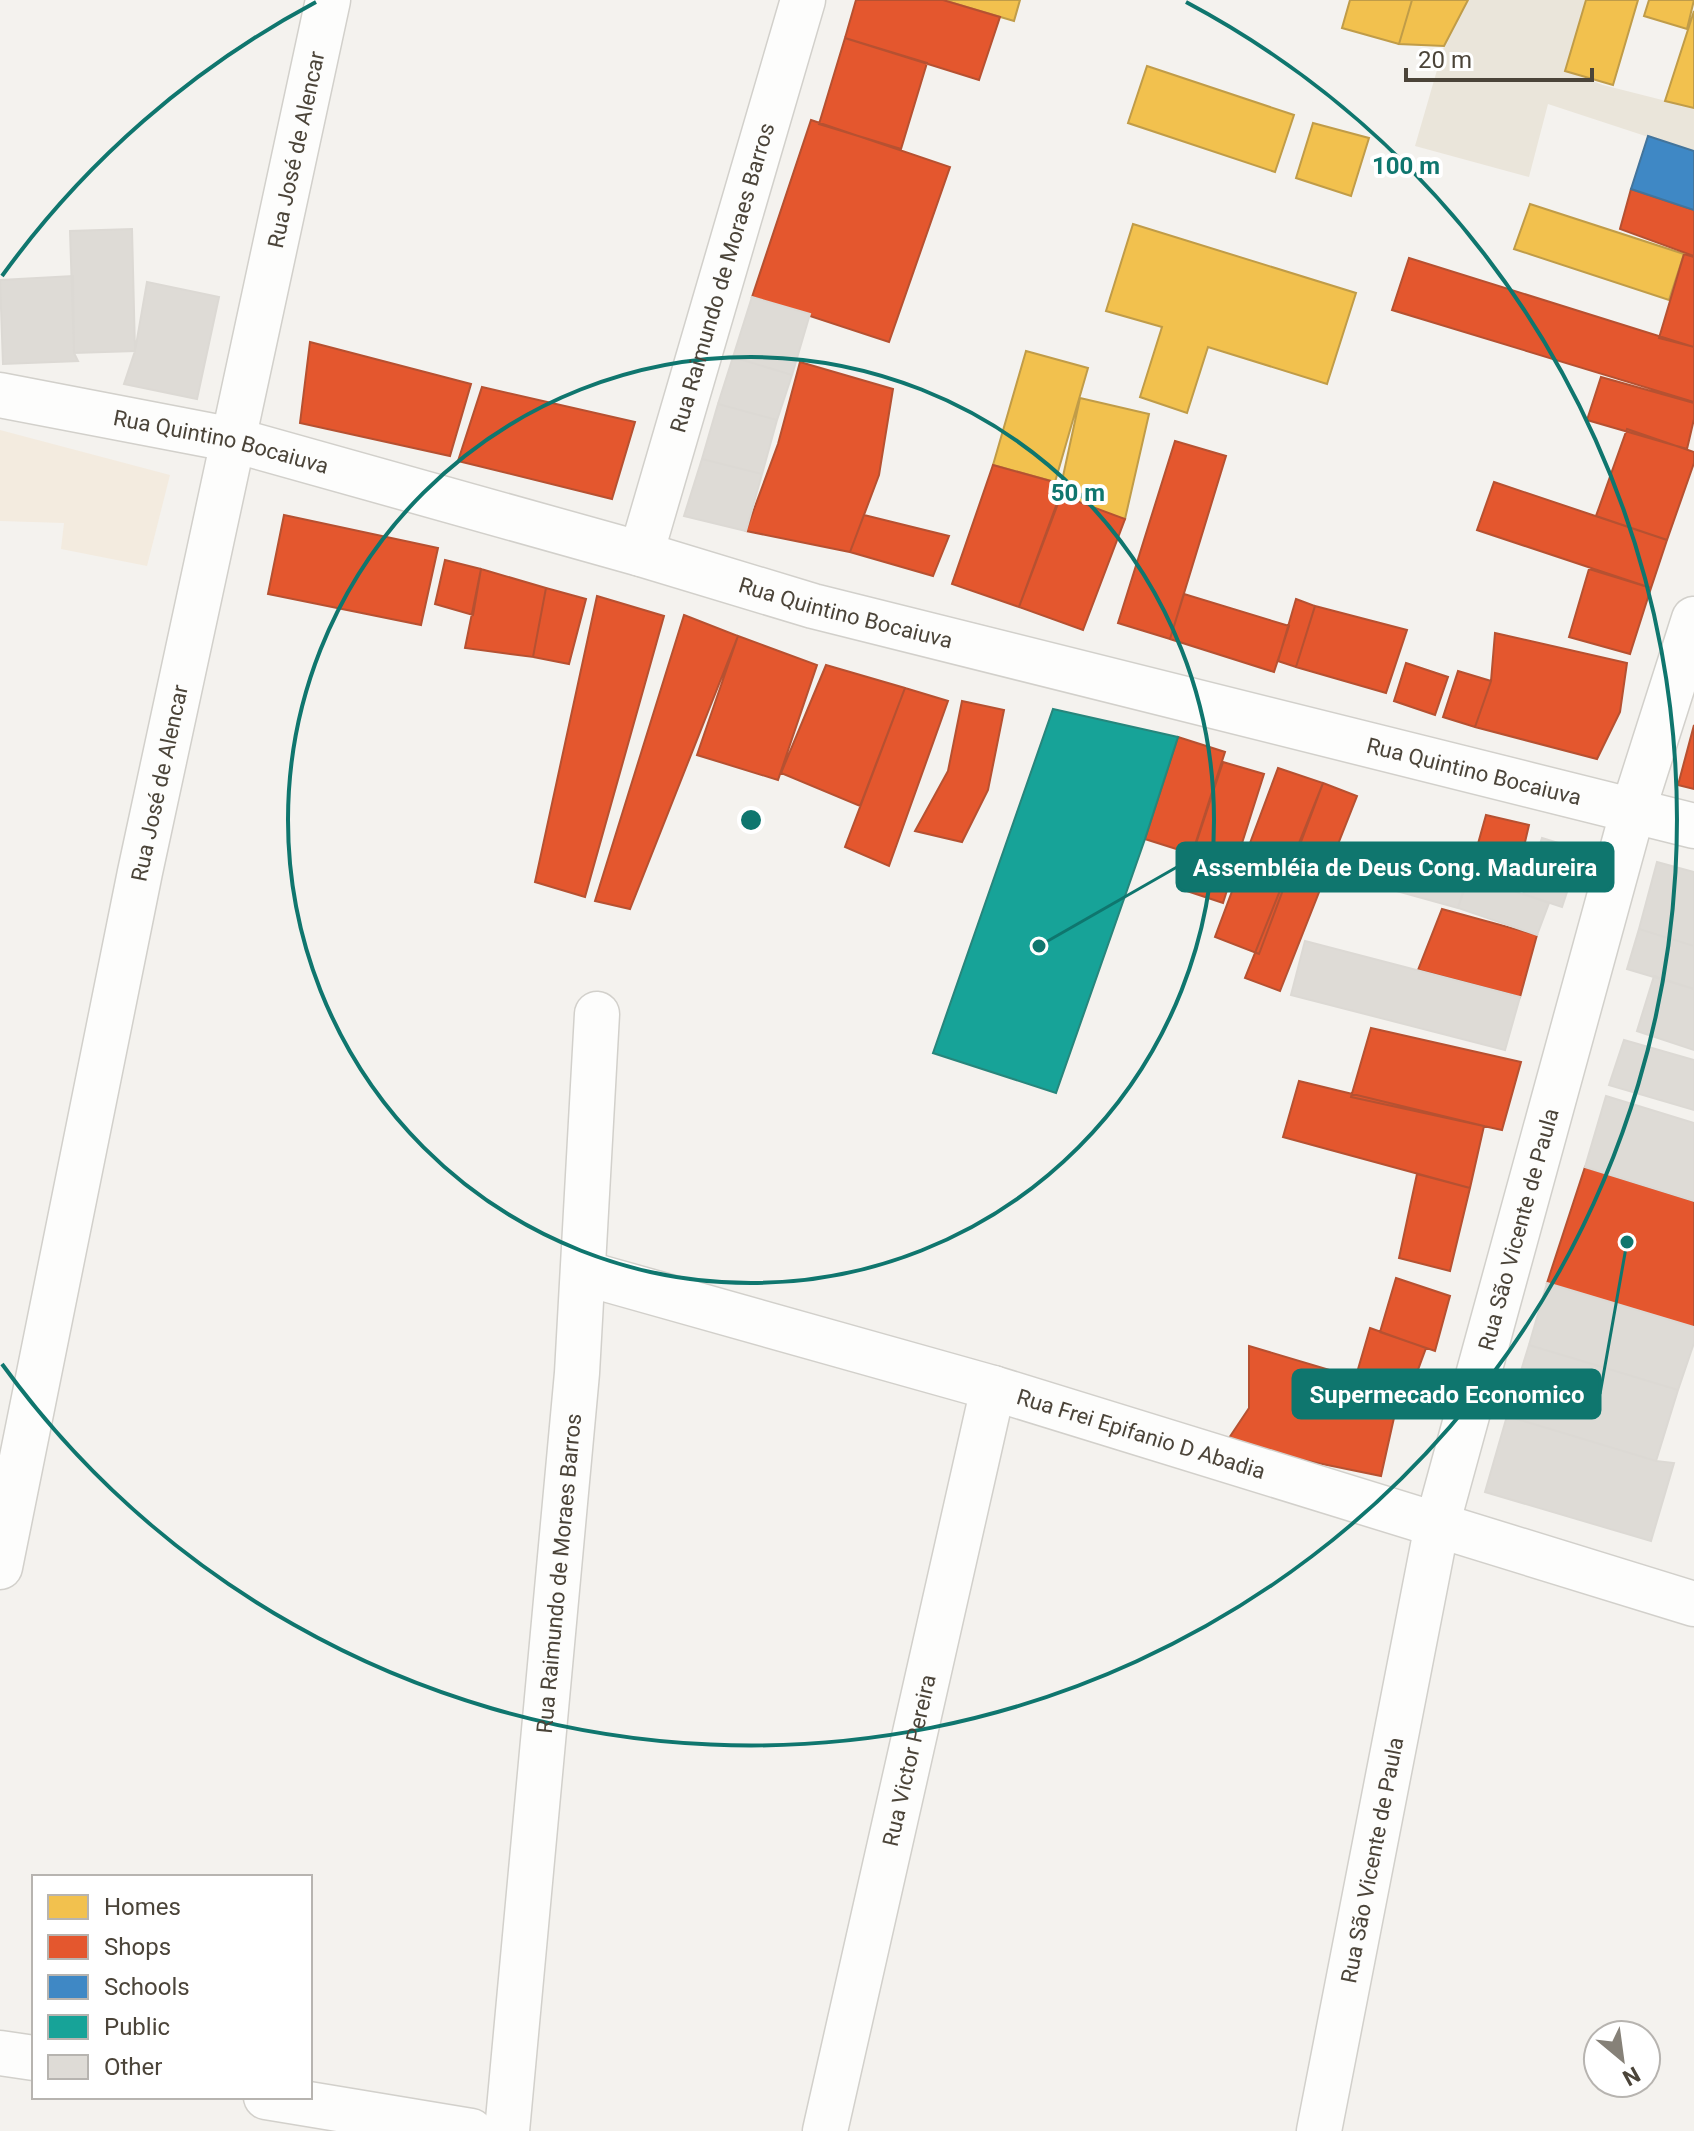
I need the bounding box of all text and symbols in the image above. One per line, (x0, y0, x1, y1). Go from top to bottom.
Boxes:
scale bar (1406, 32, 1592, 82)
text: 20 m (1418, 46, 1472, 74)
street label: Rua José de Alencar (263, 49, 330, 250)
street label: Rua Raimundo de Moraes Barros (665, 120, 779, 435)
text: 100 m (1372, 152, 1440, 180)
street label: Rua Quintino Bocaiuva (111, 405, 332, 479)
text: 50 m (1051, 479, 1105, 507)
street label: Rua Quintino Bocaiuva (736, 572, 955, 653)
street label: Rua José de Alencar (126, 682, 193, 884)
street label: Rua Quintino Bocaiuva (1364, 733, 1584, 810)
centre of rings (737, 806, 765, 834)
callout: Assembléia de Deus Cong. Madureira (1177, 843, 1613, 891)
text: Assembléia de Deus Cong. Madureira (1193, 854, 1597, 882)
street label: Rua São Vicente de Paula (1473, 1106, 1564, 1353)
callout: Supermecado Economico (1293, 1370, 1600, 1418)
text: Supermecado Economico (1309, 1381, 1585, 1409)
street label: Rua Frei Epifanio D Abadia (1014, 1384, 1268, 1484)
street label: Rua Raimundo de Moraes Barros (532, 1412, 586, 1734)
street label: Rua Victor Pereira (878, 1672, 941, 1849)
street label: Rua São Vicente de Paula (1336, 1735, 1408, 1985)
legend (32, 1875, 312, 2099)
text: Homes (104, 1893, 181, 1921)
text: Shops (104, 1933, 171, 1961)
text: Schools (104, 1973, 190, 2001)
text: Public (104, 2013, 170, 2041)
north arrow (1582, 2019, 1662, 2099)
text: Other (104, 2053, 162, 2081)
text: N (1619, 2061, 1644, 2091)

